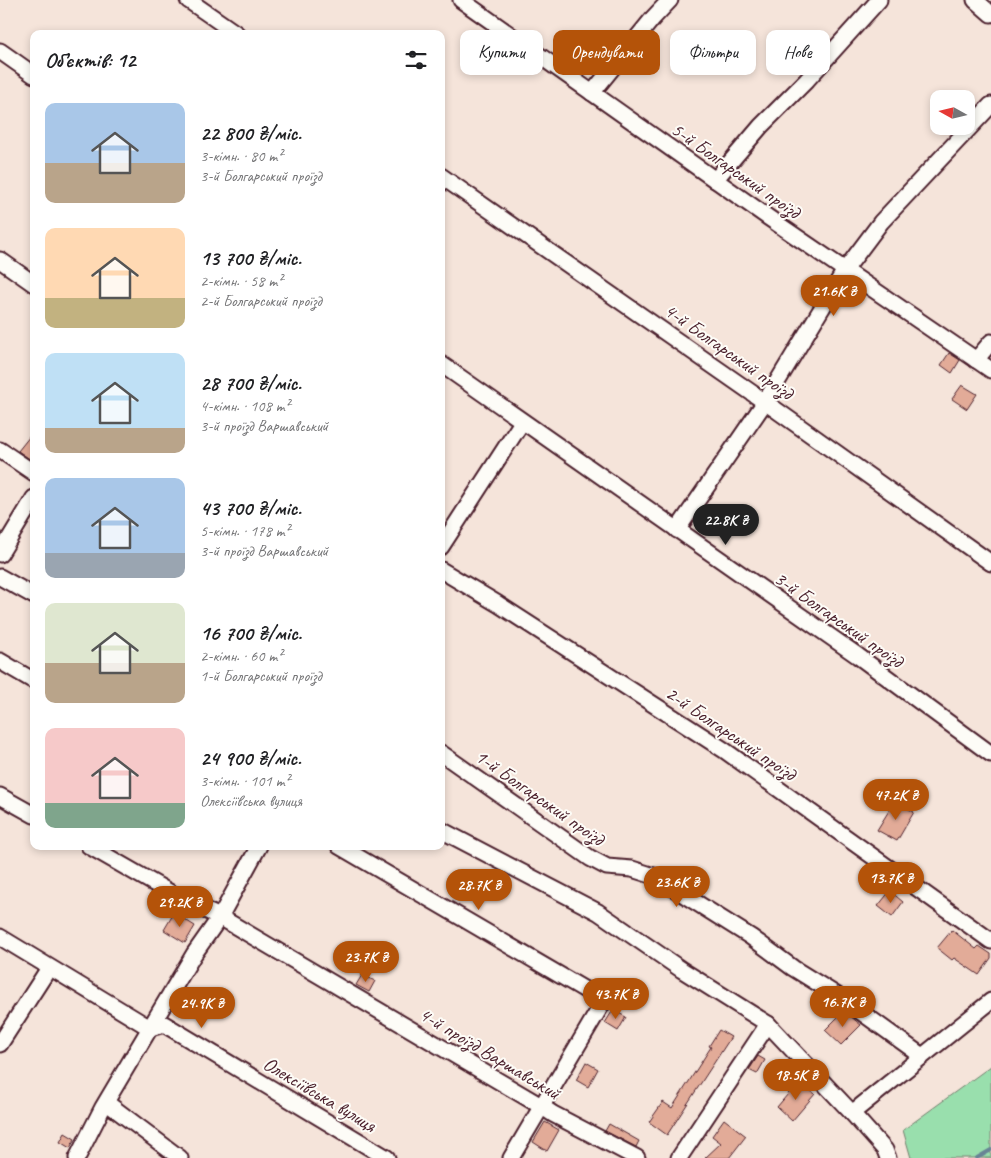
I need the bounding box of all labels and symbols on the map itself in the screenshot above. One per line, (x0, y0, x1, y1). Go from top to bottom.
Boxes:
north arrow (930, 90, 975, 135)
street label: 5-й Болгарський проїзд (666, 117, 806, 226)
pin: 21.6K ₴ (788, 274, 880, 317)
street label: 4-й Болгарський проїзд (659, 298, 799, 407)
pin: 22.8K ₴ (680, 504, 772, 546)
street label: 3-й Болгарський проїзд (769, 566, 909, 675)
street label: 2-й Болгарський проїзд (660, 681, 802, 788)
street label: 1-й Болгарський проїзд (470, 744, 610, 853)
pin: 47.2K ₴ (850, 778, 942, 821)
pin: 13.7K ₴ (845, 862, 937, 904)
pin: 23.6K ₴ (631, 866, 723, 908)
pin: 28.7K ₴ (433, 868, 525, 911)
pin: 29.2K ₴ (134, 886, 226, 928)
pin: 23.7K ₴ (320, 940, 412, 983)
pin: 43.7K ₴ (570, 978, 662, 1020)
pin: 24.9K ₴ (156, 986, 248, 1029)
pin: 16.7K ₴ (797, 986, 889, 1028)
street label: 4-й проїзд Варшавський (414, 1001, 566, 1107)
street label: Олексіївська вулиця (259, 1051, 381, 1138)
pin: 18.5K ₴ (750, 1058, 842, 1101)

